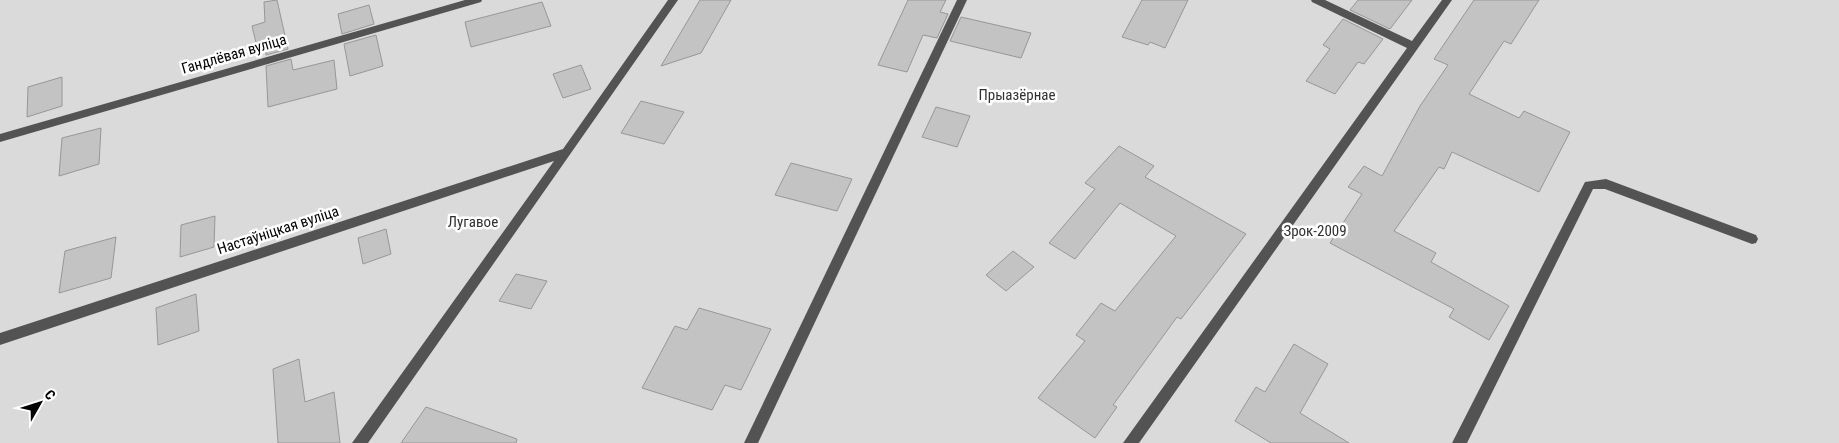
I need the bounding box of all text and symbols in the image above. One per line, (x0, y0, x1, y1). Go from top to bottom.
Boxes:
street label: Гандлёвая вуліца (179, 30, 289, 78)
park label: Прыазёрнае (978, 86, 1056, 104)
street label: Настаўніцкая вуліца (215, 202, 341, 258)
park label: Лугавое (448, 213, 498, 231)
park label: Зрок-2009 (1283, 222, 1347, 240)
north arrow (15, 378, 65, 428)
text: С (41, 387, 59, 403)

